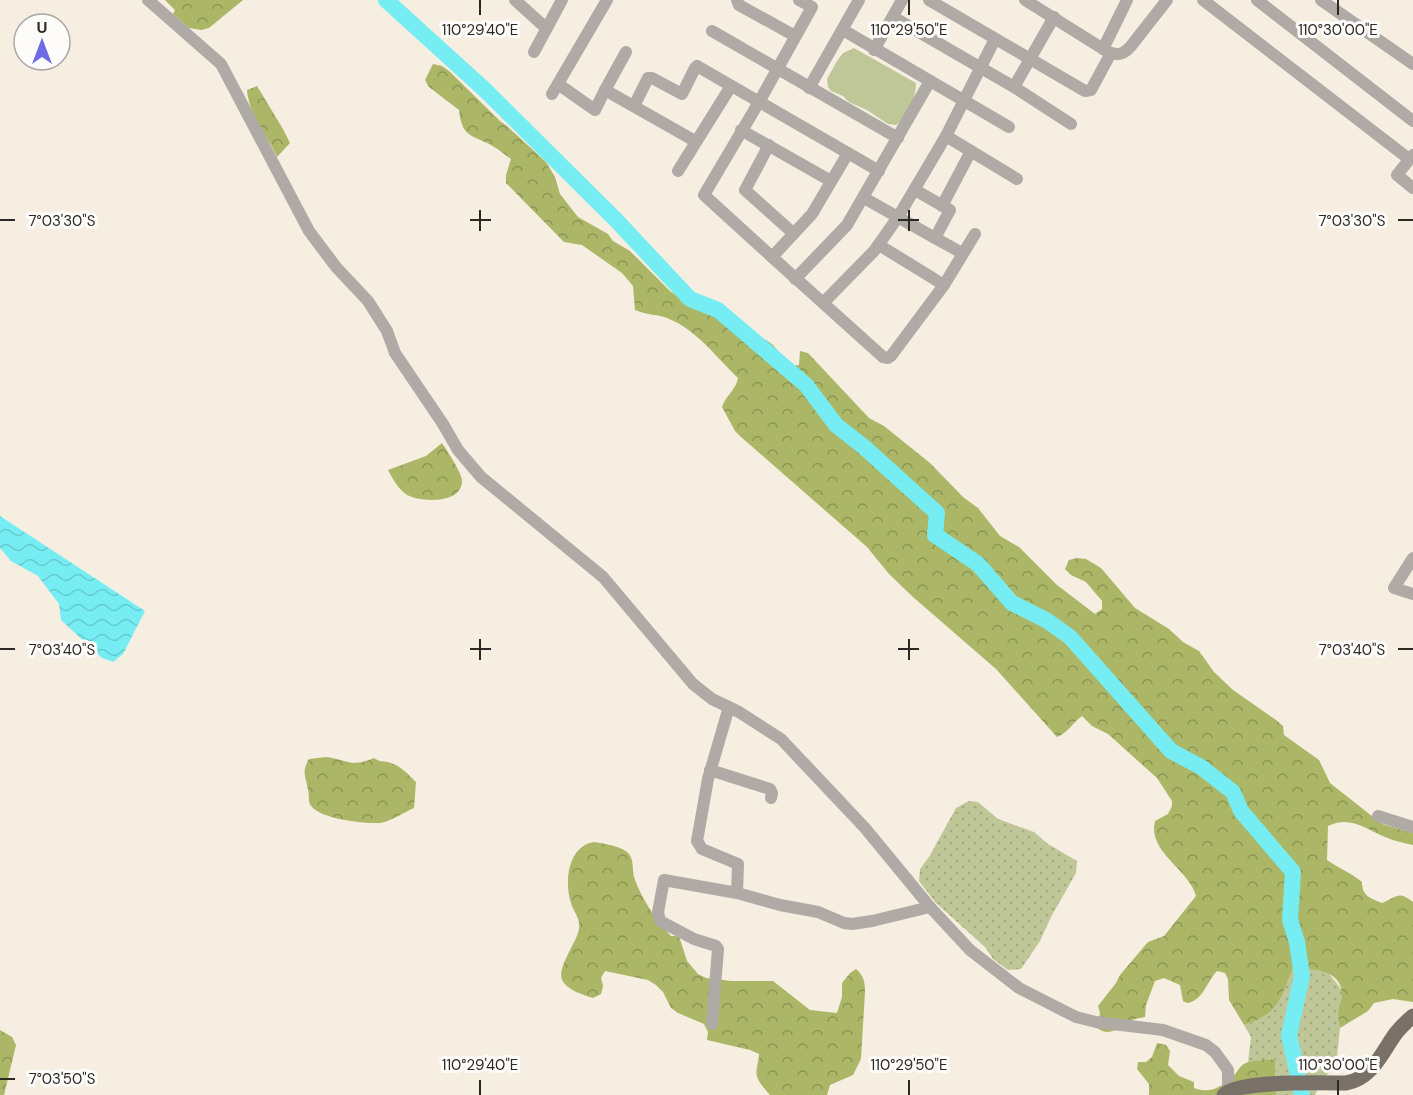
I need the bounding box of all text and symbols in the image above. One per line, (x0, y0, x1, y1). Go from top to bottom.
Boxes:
north arrow (12, 12, 72, 72)
text: U (37, 17, 47, 38)
text: 110°29'40"E (442, 20, 518, 40)
text: 110°29'50"E (871, 20, 947, 40)
text: 110°30'00"E (1298, 20, 1378, 40)
text: 7°03'30"S (29, 211, 96, 231)
text: 7°03'30"S (1319, 211, 1386, 231)
text: 7°03'40"S (29, 640, 95, 660)
text: 7°03'40"S (1319, 640, 1385, 660)
text: 110°29'40"E (442, 1055, 518, 1075)
text: 110°29'50"E (871, 1055, 947, 1075)
text: 110°30'00"E (1298, 1055, 1378, 1075)
text: 7°03'50"S (29, 1069, 96, 1089)

